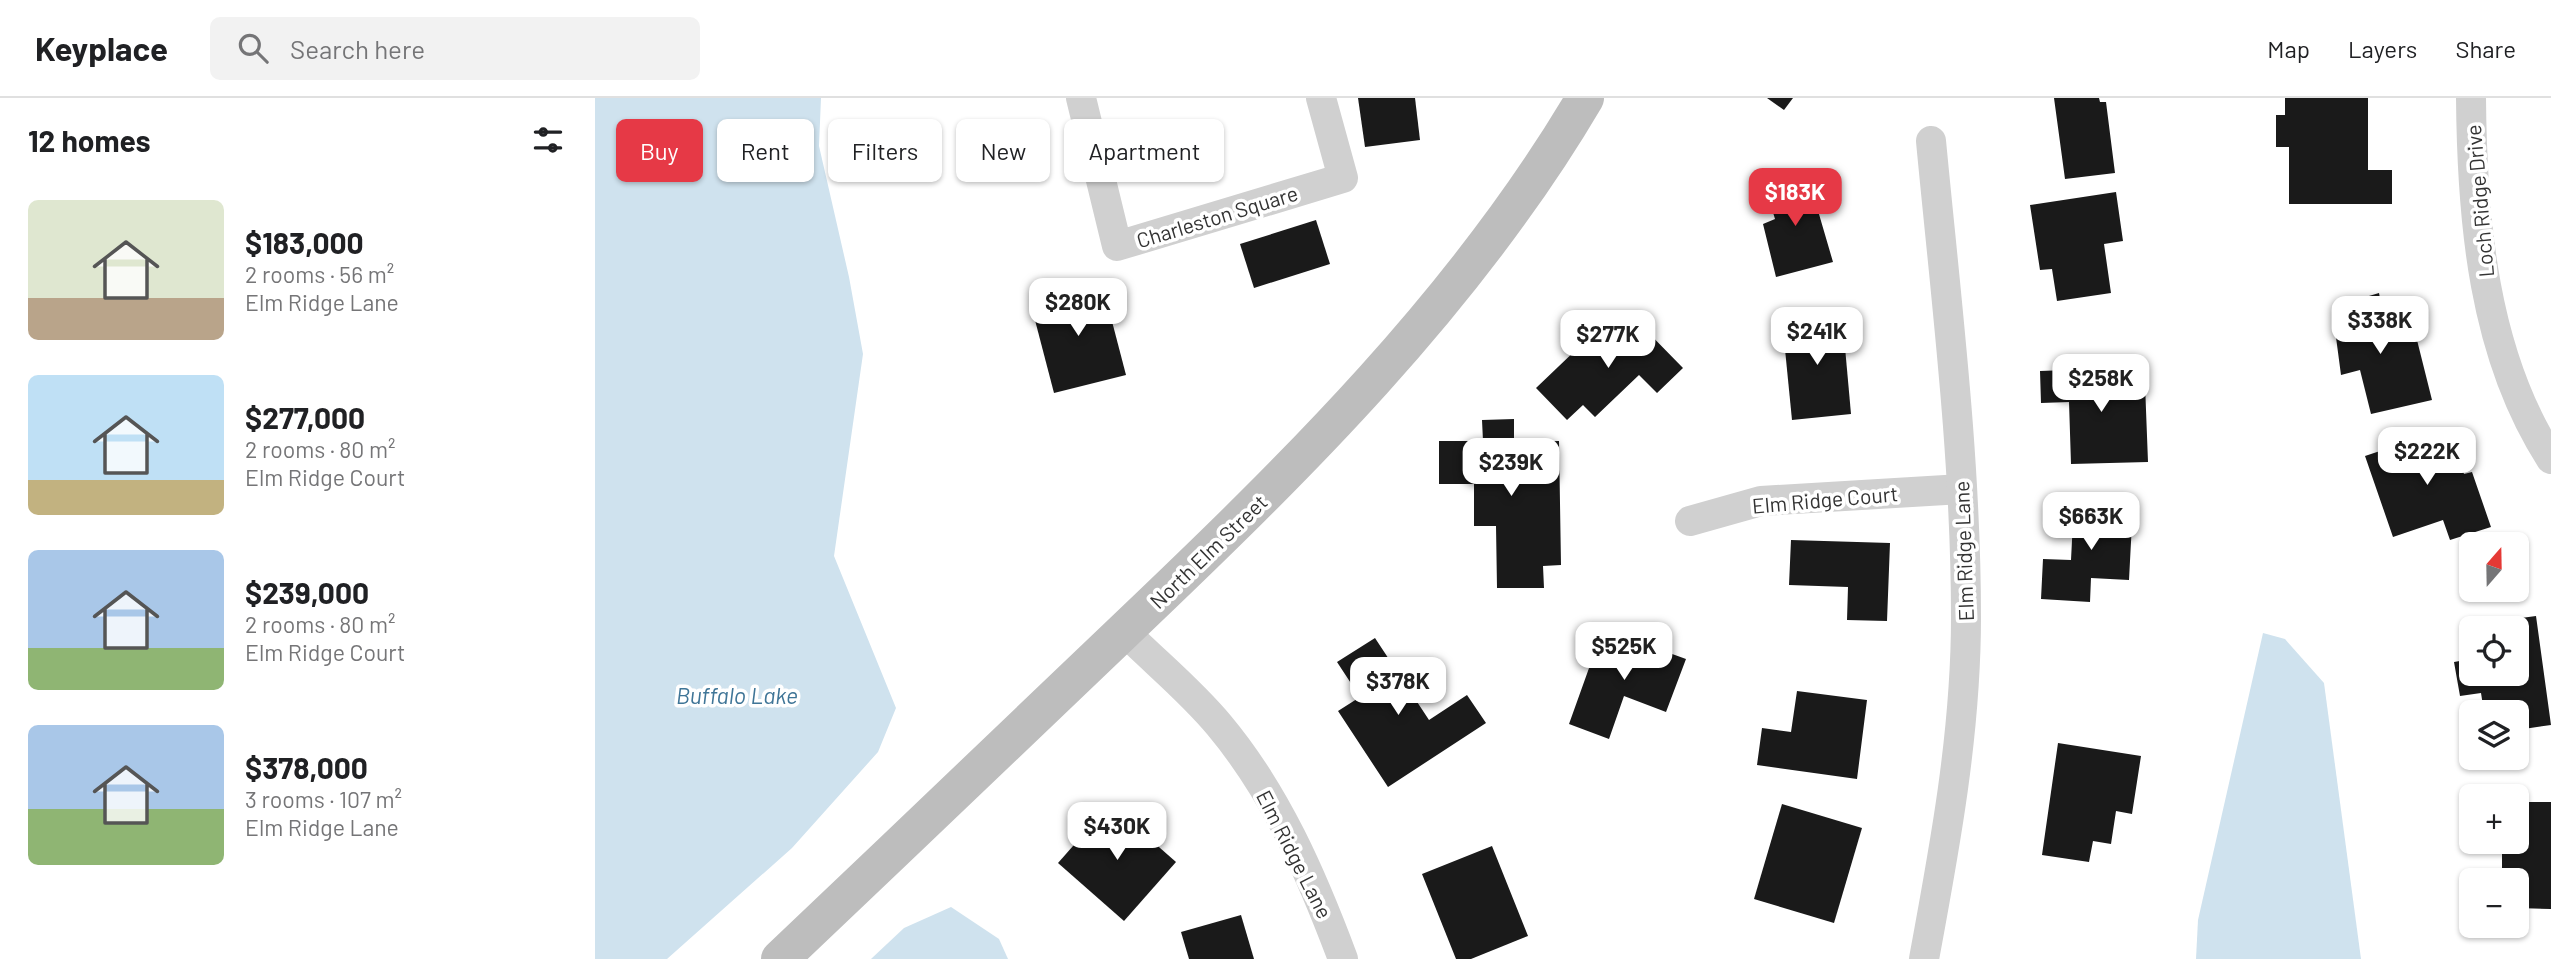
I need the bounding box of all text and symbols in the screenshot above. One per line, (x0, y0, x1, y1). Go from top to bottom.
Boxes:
search box (210, 17, 700, 80)
text: Keyplace (35, 28, 168, 68)
icon: search (234, 29, 272, 67)
text: Search here (290, 33, 425, 64)
text: Map (2267, 34, 2310, 63)
text: Layers (2348, 34, 2417, 63)
text: Share (2455, 34, 2516, 63)
chip: Buy (616, 119, 703, 182)
chip: Rent (717, 119, 814, 182)
chip: Filters (828, 119, 942, 182)
chip: New (956, 119, 1050, 182)
chip: Apartment (1064, 119, 1224, 182)
icon: filters (529, 121, 567, 159)
text: 12 homes (28, 122, 151, 158)
street label: Loch Ridge Drive (2460, 124, 2498, 278)
pin: $183K (1746, 169, 1844, 228)
text: $183K (1765, 177, 1825, 205)
street label: Charleston Square (1133, 180, 1301, 252)
text: $183,000 (245, 224, 364, 260)
icon: home (84, 228, 168, 312)
text: 2 rooms · 56 m² (245, 260, 394, 288)
pin: $280K (1029, 278, 1127, 338)
text: $280K (1045, 287, 1111, 315)
text: Elm Ridge Lane (245, 288, 399, 316)
pin: $338K (2331, 296, 2429, 356)
text: $338K (2348, 305, 2412, 333)
pin: $241K (1768, 308, 1866, 367)
pin: $277K (1559, 310, 1657, 370)
text: $241K (1787, 316, 1847, 344)
text: $277K (1576, 319, 1640, 347)
pin: $258K (2052, 354, 2150, 414)
text: $258K (2068, 363, 2134, 391)
text: $277,000 (245, 399, 365, 435)
icon: home (84, 403, 168, 487)
pin: $222K (2378, 428, 2476, 487)
text: 2 rooms · 80 m² (245, 435, 395, 463)
text: $222K (2394, 436, 2460, 464)
pin: $239K (1462, 438, 1560, 498)
text: $239K (1479, 447, 1543, 475)
text: Elm Ridge Court (245, 463, 405, 491)
street label: Elm Ridge Court (1751, 480, 1899, 518)
street label: Elm Ridge Lane (1948, 480, 1978, 622)
street label: North Elm Street (1144, 489, 1272, 613)
pin: $663K (2042, 492, 2140, 552)
text: $663K (2059, 501, 2123, 529)
north arrow (2459, 532, 2529, 602)
map controls (2459, 532, 2529, 938)
text: $239,000 (245, 574, 369, 610)
icon: home (84, 578, 168, 662)
text: 2 rooms · 80 m² (245, 610, 395, 638)
button: locate (2459, 616, 2529, 686)
pin: $525K (1575, 622, 1673, 682)
text: $525K (1591, 631, 1657, 659)
text: Elm Ridge Court (245, 638, 405, 666)
pin: $378K (1349, 658, 1447, 717)
text: $378K (1366, 666, 1430, 694)
water label: Buffalo Lake (676, 681, 798, 709)
button: layers (2459, 700, 2529, 770)
text: $378,000 (245, 749, 368, 785)
icon: home (84, 753, 168, 837)
button: + (2459, 784, 2529, 854)
text: 3 rooms · 107 m² (245, 785, 402, 813)
street label: Elm Ridge Lane (1252, 786, 1338, 922)
pin: $430K (1068, 802, 1166, 862)
text: $430K (1084, 811, 1151, 839)
text: Elm Ridge Lane (245, 813, 399, 841)
button: − (2459, 868, 2529, 938)

